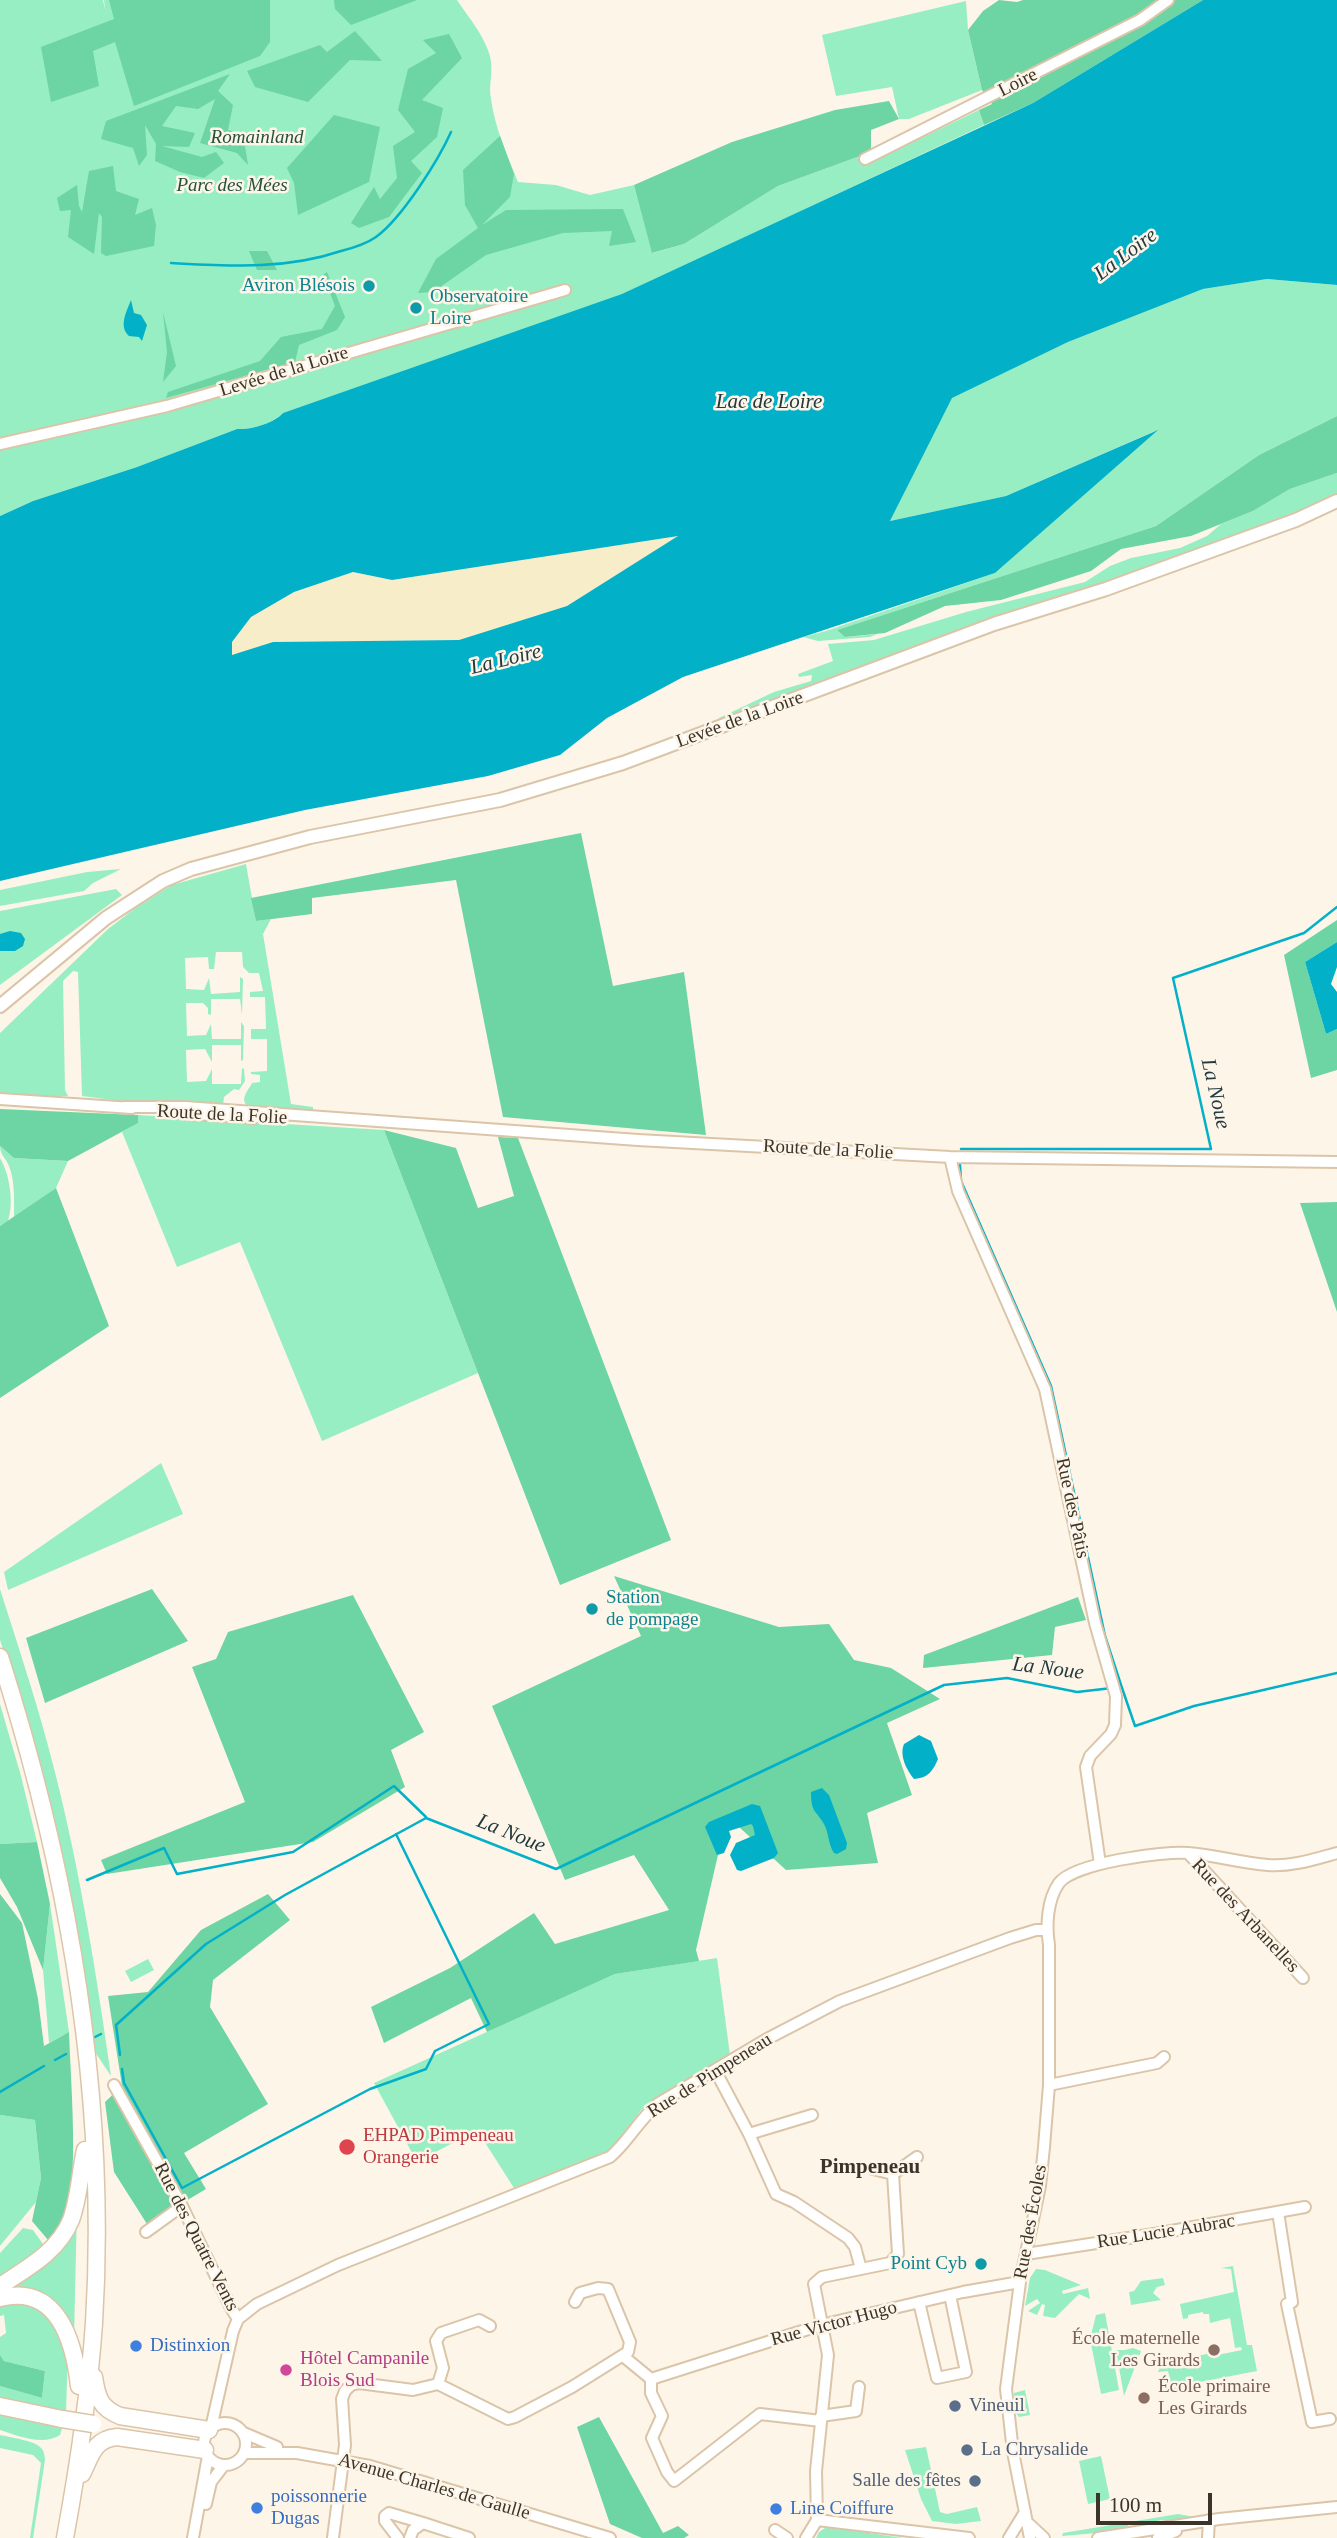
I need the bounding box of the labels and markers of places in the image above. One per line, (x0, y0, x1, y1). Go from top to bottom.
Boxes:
place label: Aviron Blésois (242, 275, 355, 297)
marker: Aviron Blésois (361, 278, 377, 294)
place label: Observatoire Loire (430, 286, 528, 330)
marker: Observatoire Loire (408, 300, 424, 316)
place label: Station de pompage (606, 1587, 698, 1631)
marker: Station de pompage (584, 1601, 600, 1617)
place label: EHPAD Pimpeneau Orangerie (363, 2125, 514, 2169)
marker: EHPAD Pimpeneau Orangerie (337, 2137, 357, 2157)
place label: Point Cyb (890, 2253, 967, 2275)
marker: Point Cyb (973, 2256, 989, 2272)
place label: École maternelle Les Girards (1072, 2328, 1200, 2372)
place label: Distinxion (150, 2335, 230, 2357)
marker: Distinxion (128, 2338, 144, 2354)
marker: École maternelle Les Girards (1206, 2342, 1222, 2358)
place label: Hôtel Campanile Blois Sud (300, 2348, 429, 2392)
marker: Hôtel Campanile Blois Sud (278, 2362, 294, 2378)
place label: École primaire Les Girards (1158, 2376, 1270, 2420)
marker: École primaire Les Girards (1136, 2390, 1152, 2406)
place label: Vineuil (969, 2395, 1025, 2417)
marker: Vineuil (947, 2398, 963, 2414)
place label: La Chrysalide (981, 2439, 1088, 2461)
marker: La Chrysalide (959, 2442, 975, 2458)
place label: Salle des fêtes (852, 2470, 961, 2492)
marker: Salle des fêtes (967, 2473, 983, 2489)
place label: poissonnerie Dugas (271, 2486, 367, 2530)
place label: Line Coiffure (790, 2498, 894, 2520)
marker: poissonnerie Dugas (249, 2500, 265, 2516)
marker: Line Coiffure (768, 2501, 784, 2517)

